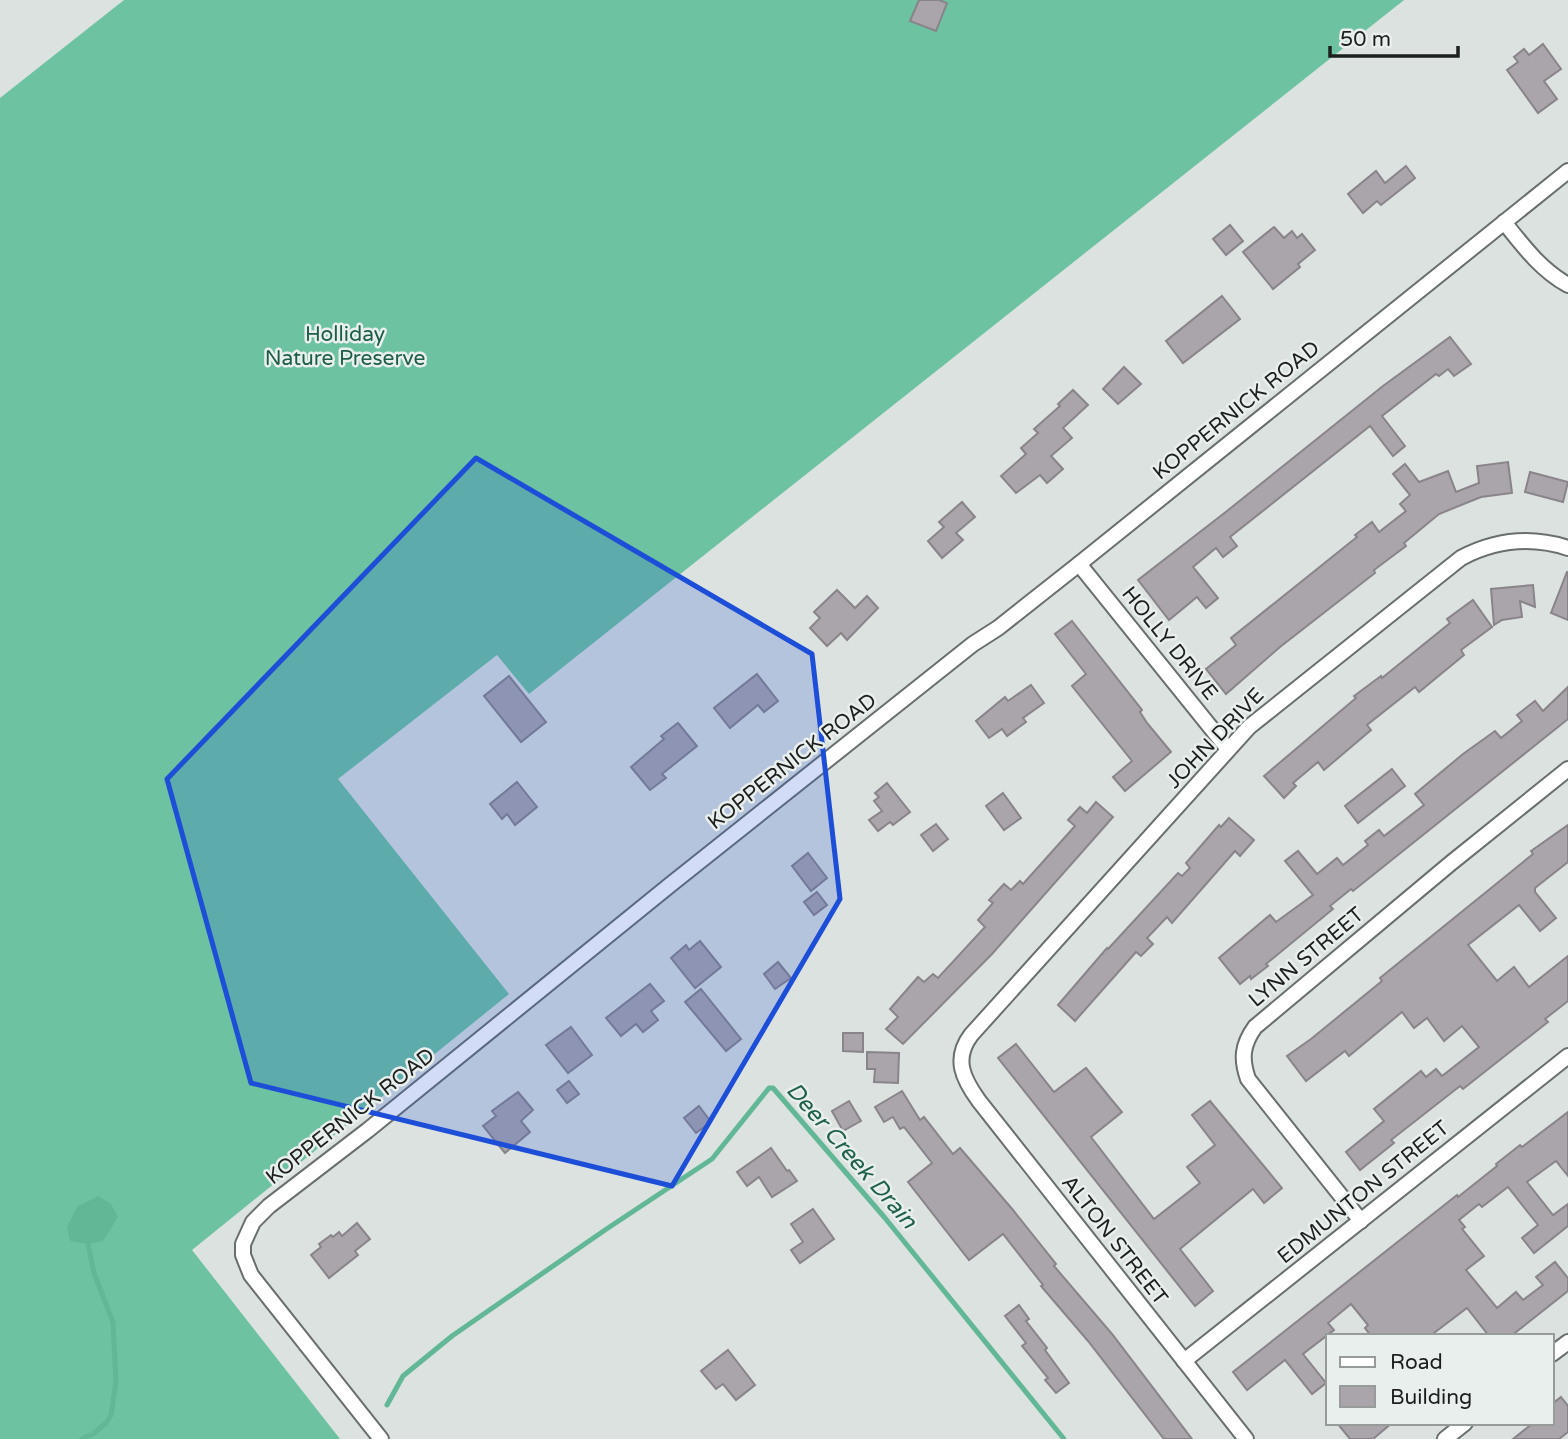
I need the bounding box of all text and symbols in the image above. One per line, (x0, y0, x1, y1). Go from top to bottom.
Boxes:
scale bar (1330, 14, 1458, 58)
text: 50 m (1340, 27, 1391, 52)
park label: Holliday Nature Preserve (265, 322, 425, 371)
street label: KOPPERNICK ROAD (1148, 335, 1325, 485)
street label: HOLLY DRIVE (1116, 582, 1223, 705)
street label: JOHN DRIVE (1161, 683, 1269, 794)
street label: KOPPERNICK ROAD (703, 688, 882, 835)
street label: LYNN STREET (1244, 902, 1369, 1013)
street label: KOPPERNICK ROAD (261, 1043, 440, 1190)
water label: Deer Creek Drain (780, 1077, 923, 1235)
street label: EDMUNTON STREET (1273, 1115, 1454, 1269)
street label: ALTON STREET (1056, 1171, 1173, 1310)
legend (1326, 1334, 1554, 1425)
text: Road (1390, 1350, 1443, 1375)
text: Building (1390, 1385, 1472, 1410)

